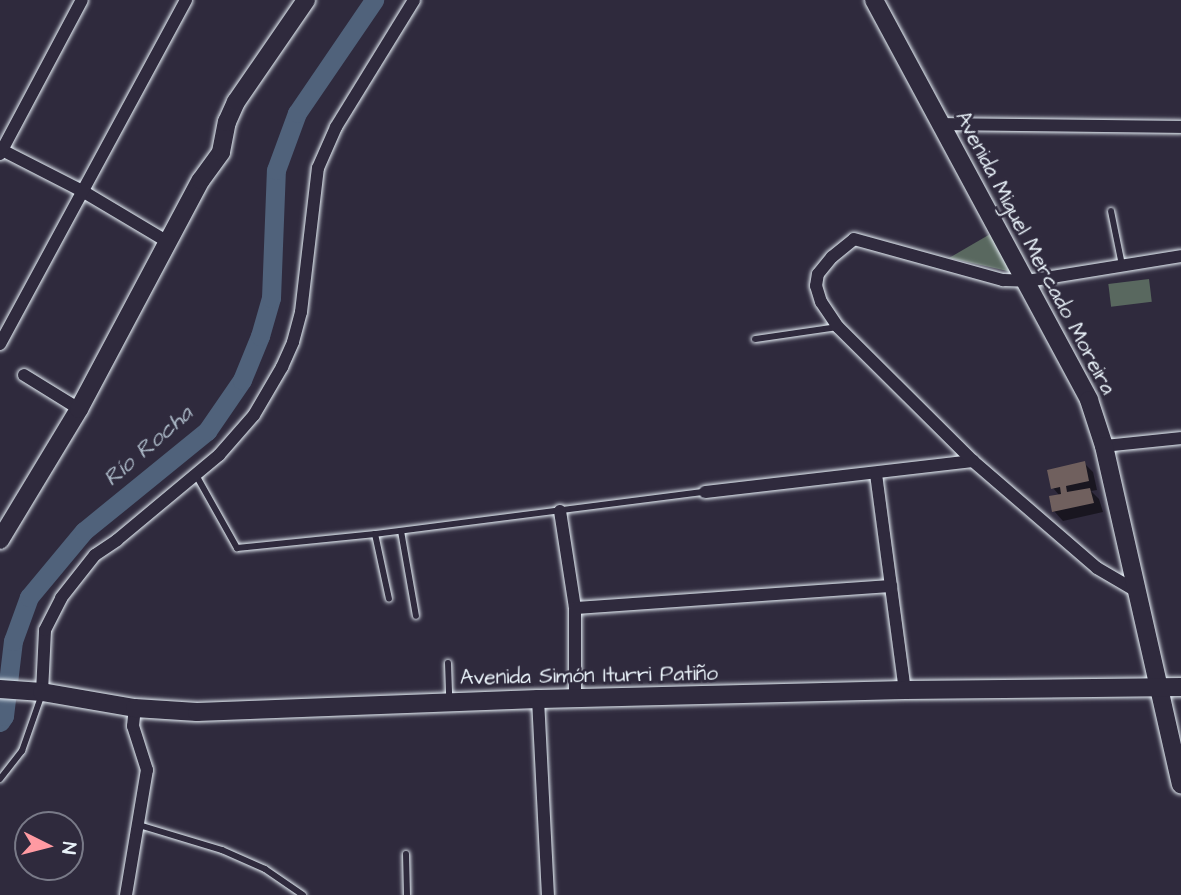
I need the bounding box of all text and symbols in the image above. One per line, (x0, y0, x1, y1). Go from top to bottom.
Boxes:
street label: Avenida Miguel Mercado Moreira (949, 107, 1121, 399)
water label: Río Rocha (98, 400, 198, 492)
street label: Avenida Simón Iturri Patiño (460, 661, 718, 691)
north arrow (14, 811, 84, 881)
text: N (54, 841, 82, 855)

